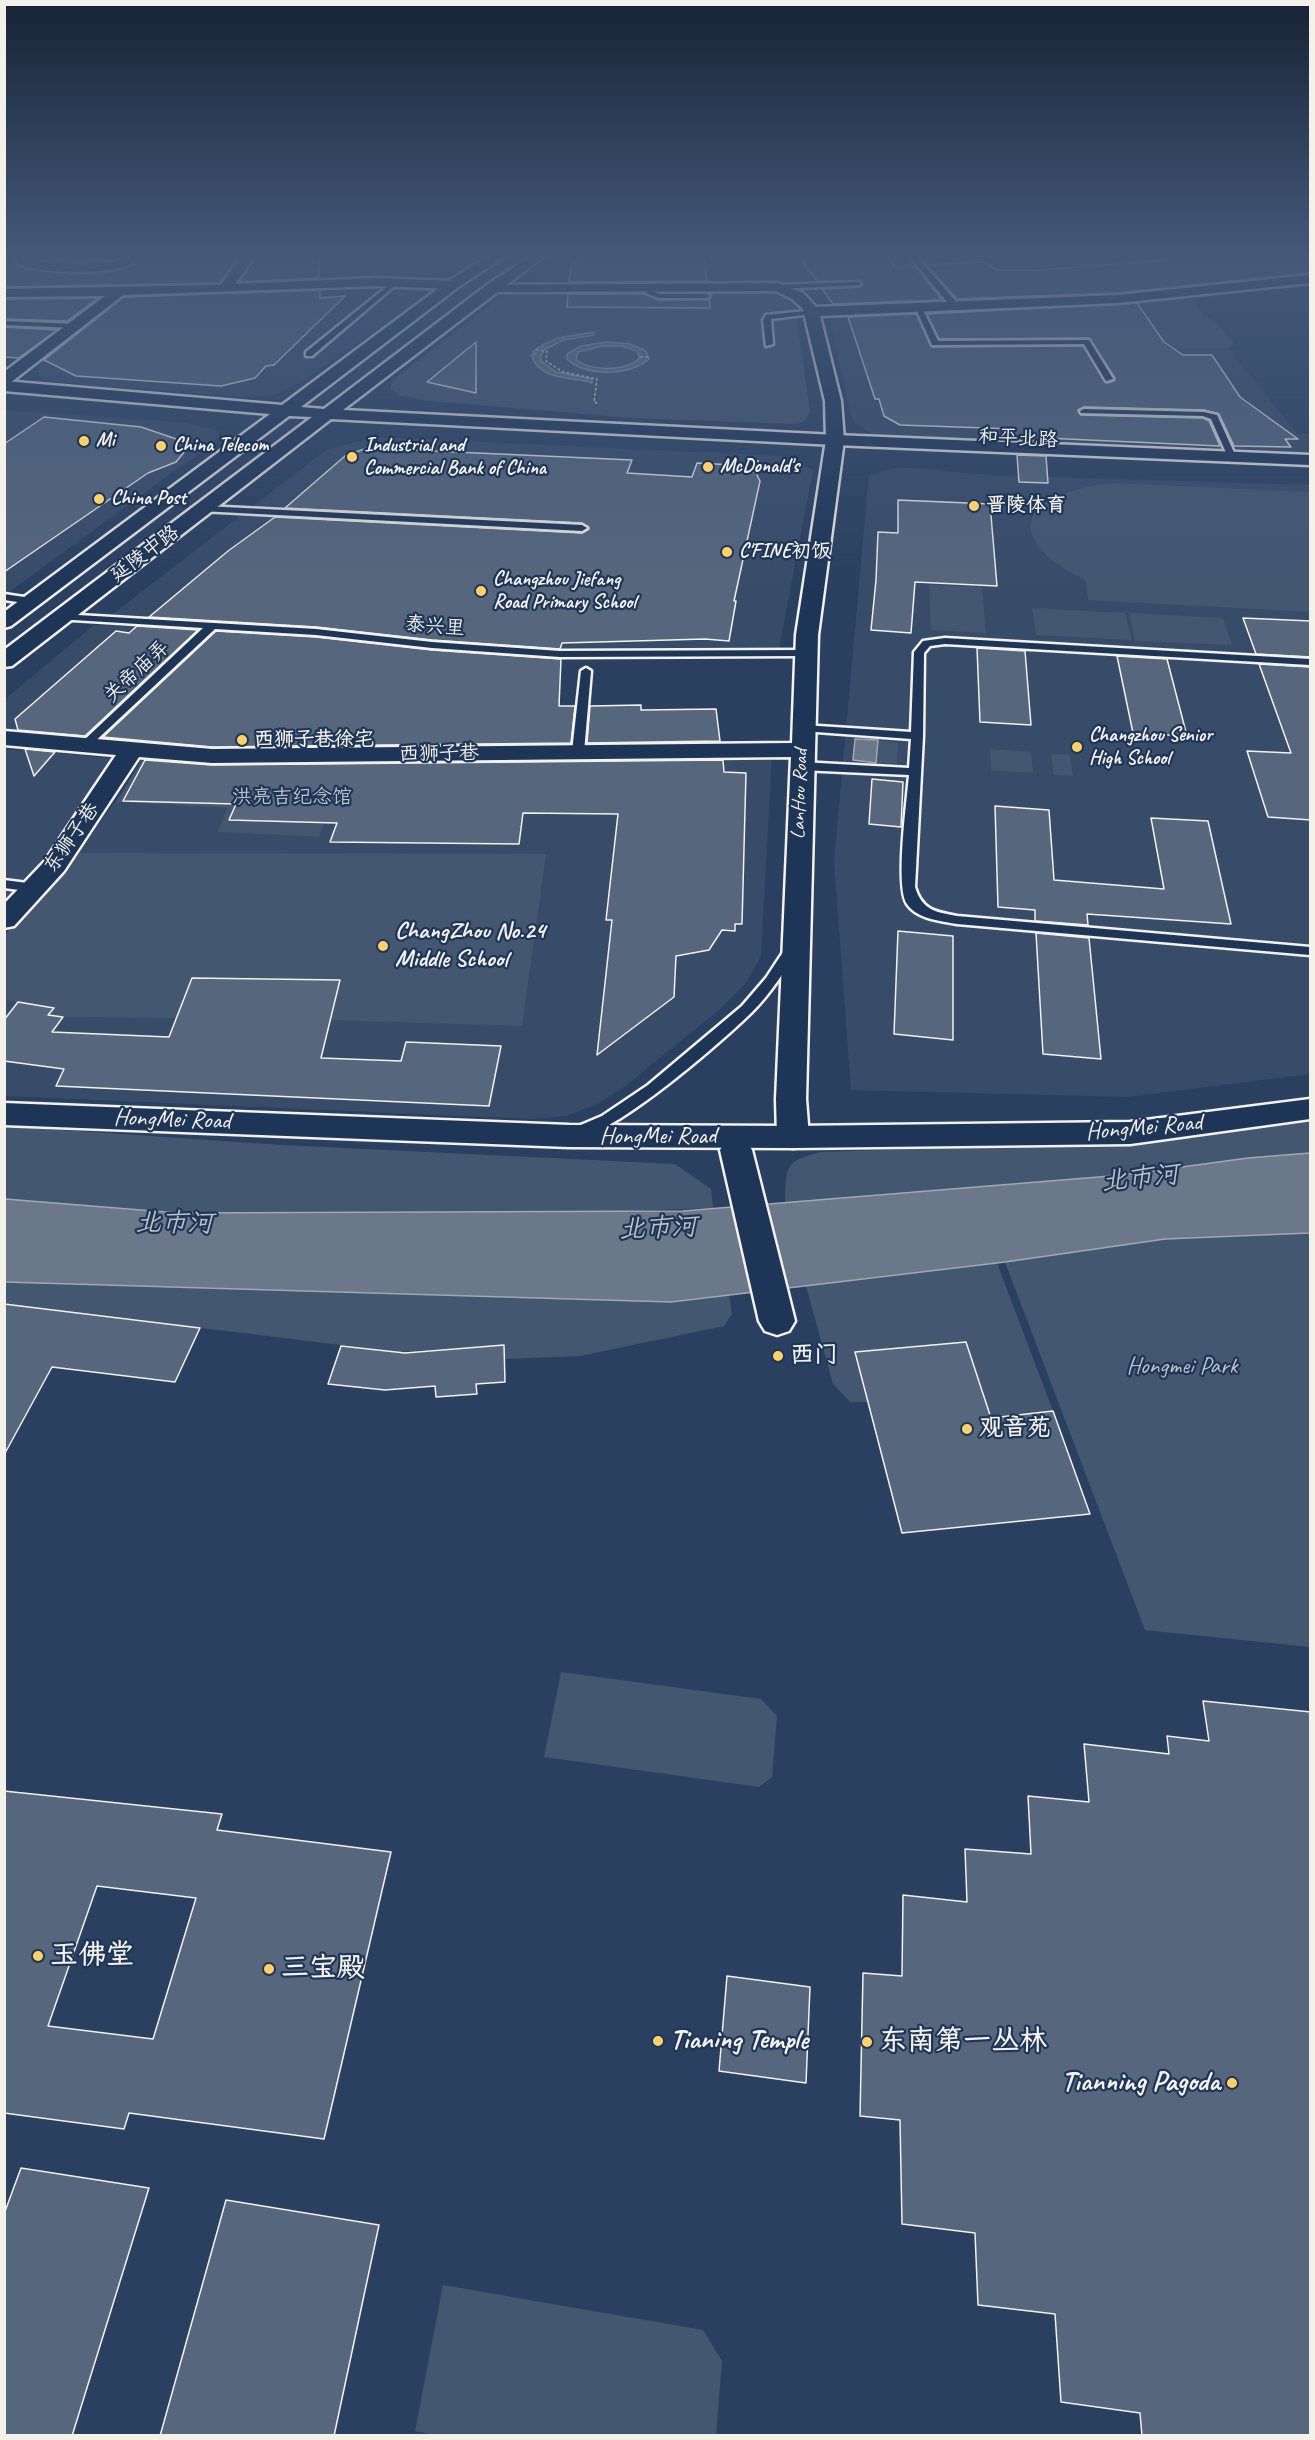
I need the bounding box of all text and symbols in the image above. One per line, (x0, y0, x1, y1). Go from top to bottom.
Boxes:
street label: 和平北路 (977, 425, 1059, 453)
place label: Mi (96, 429, 115, 453)
marker: Mi (77, 434, 91, 448)
place label: China Telecom (173, 434, 268, 458)
place label: Industrial and Commercial Bank of China (364, 434, 546, 481)
marker: China Telecom (154, 439, 168, 453)
marker: Industrial and Commercial Bank of China (345, 450, 359, 464)
place label: McDonald's (720, 455, 799, 479)
marker: McDonald's (701, 460, 715, 474)
place label: China Post (111, 487, 186, 511)
marker: China Post (92, 492, 106, 506)
place label: 晋陵体育 (986, 494, 1066, 518)
marker: 晋陵体育 (967, 499, 981, 513)
street label: 延陵中路 (106, 520, 184, 588)
place label: C'FINE初饭 (739, 540, 831, 564)
marker: C'FINE初饭 (720, 545, 734, 559)
place label: Changzhou Jiefang Road Primary School (493, 568, 636, 615)
marker: Changzhou Jiefang Road Primary School (474, 584, 488, 598)
street label: 泰兴里 (404, 612, 466, 642)
street label: 关帝庙弄 (100, 636, 174, 708)
place label: Changzhou Senior High School (1089, 724, 1212, 771)
place label: 西狮子巷徐宅 (254, 728, 374, 752)
marker: 西狮子巷徐宅 (235, 733, 249, 747)
marker: Changzhou Senior High School (1070, 740, 1084, 754)
street label: 西狮子巷 (399, 741, 479, 767)
street label: LanHou Road (786, 748, 814, 840)
park label: 洪亮吉纪念馆 (232, 786, 352, 810)
street label: 东狮子巷 (39, 798, 105, 878)
place label: ChangZhou No.24 Middle School (395, 918, 545, 974)
marker: ChangZhou No.24 Middle School (376, 939, 390, 953)
street label: HongMei Road (113, 1104, 231, 1136)
street label: HongMei Road (1085, 1109, 1203, 1147)
street label: HongMei Road (600, 1123, 716, 1151)
water label: 北市河 (1100, 1159, 1180, 1199)
water label: 北市河 (135, 1208, 213, 1240)
water label: 北市河 (618, 1212, 698, 1246)
place label: 西门 (790, 1342, 838, 1370)
marker: 西门 (771, 1349, 785, 1363)
park label: Hongmei Park (1127, 1353, 1237, 1381)
place label: 观音苑 (979, 1415, 1051, 1443)
marker: 观音苑 (960, 1422, 974, 1436)
place label: 玉佛堂 (50, 1939, 134, 1973)
marker: 玉佛堂 (31, 1949, 45, 1963)
place label: 三宝殿 (281, 1952, 365, 1986)
marker: 三宝殿 (262, 1962, 276, 1976)
place label: Tianing Temple (670, 2024, 808, 2058)
place label: 东南第一丛林 (879, 2025, 1047, 2059)
marker: Tianing Temple (651, 2034, 665, 2048)
marker: 东南第一丛林 (860, 2035, 874, 2049)
place label: Tianning Pagoda (1061, 2066, 1220, 2100)
marker: Tianning Pagoda (1225, 2076, 1239, 2090)

